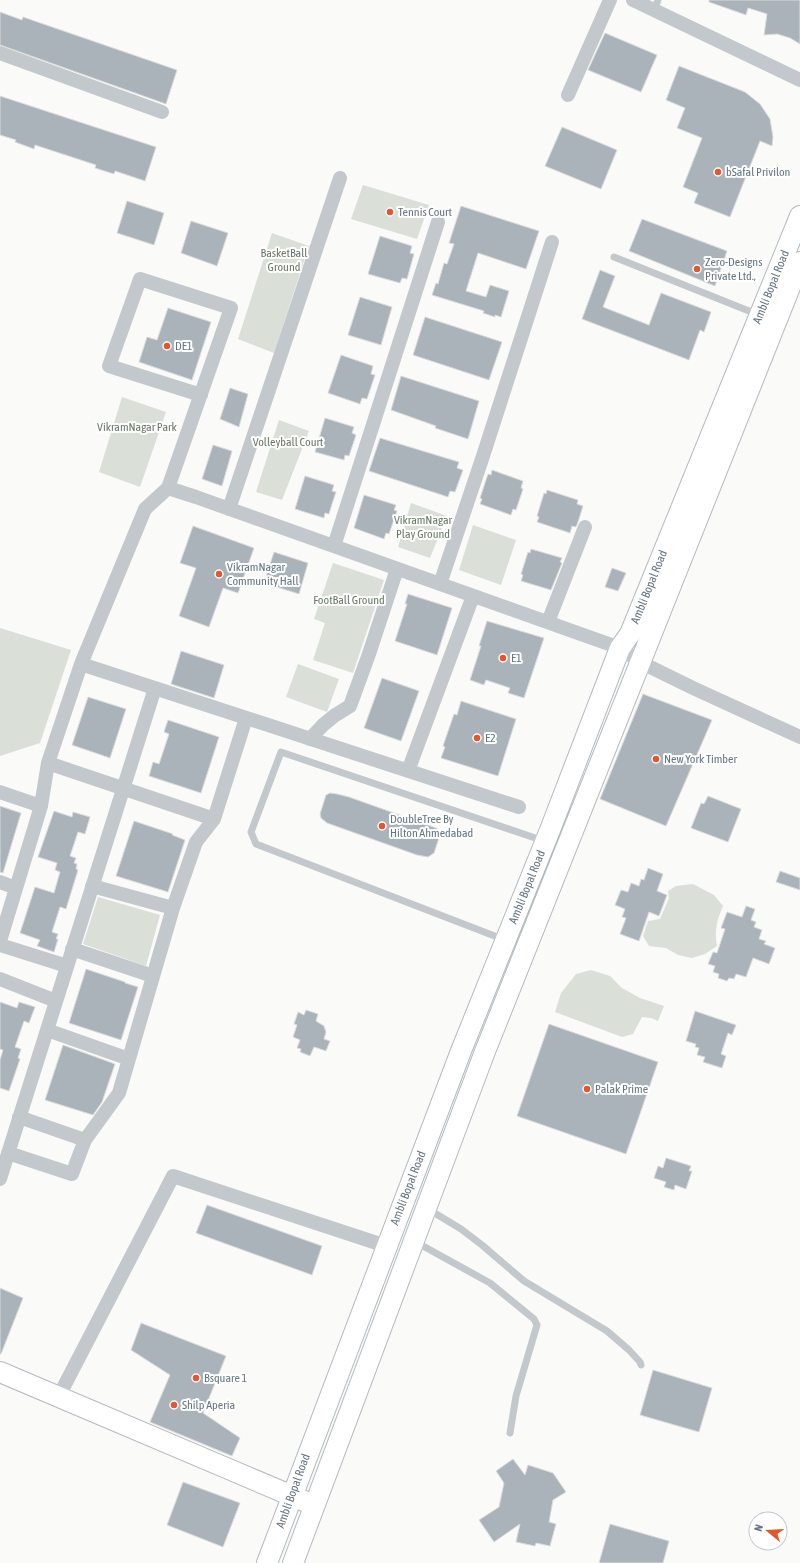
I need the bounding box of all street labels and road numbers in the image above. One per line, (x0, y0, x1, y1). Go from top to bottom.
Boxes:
street label: Ambli Bopal Road (750, 248, 792, 326)
street label: Ambli Bopal Road (628, 548, 670, 626)
street label: Ambli Bopal Road (506, 848, 548, 926)
street label: Ambli Bopal Road (387, 1149, 429, 1227)
street label: Ambli Bopal Road (273, 1452, 313, 1530)

